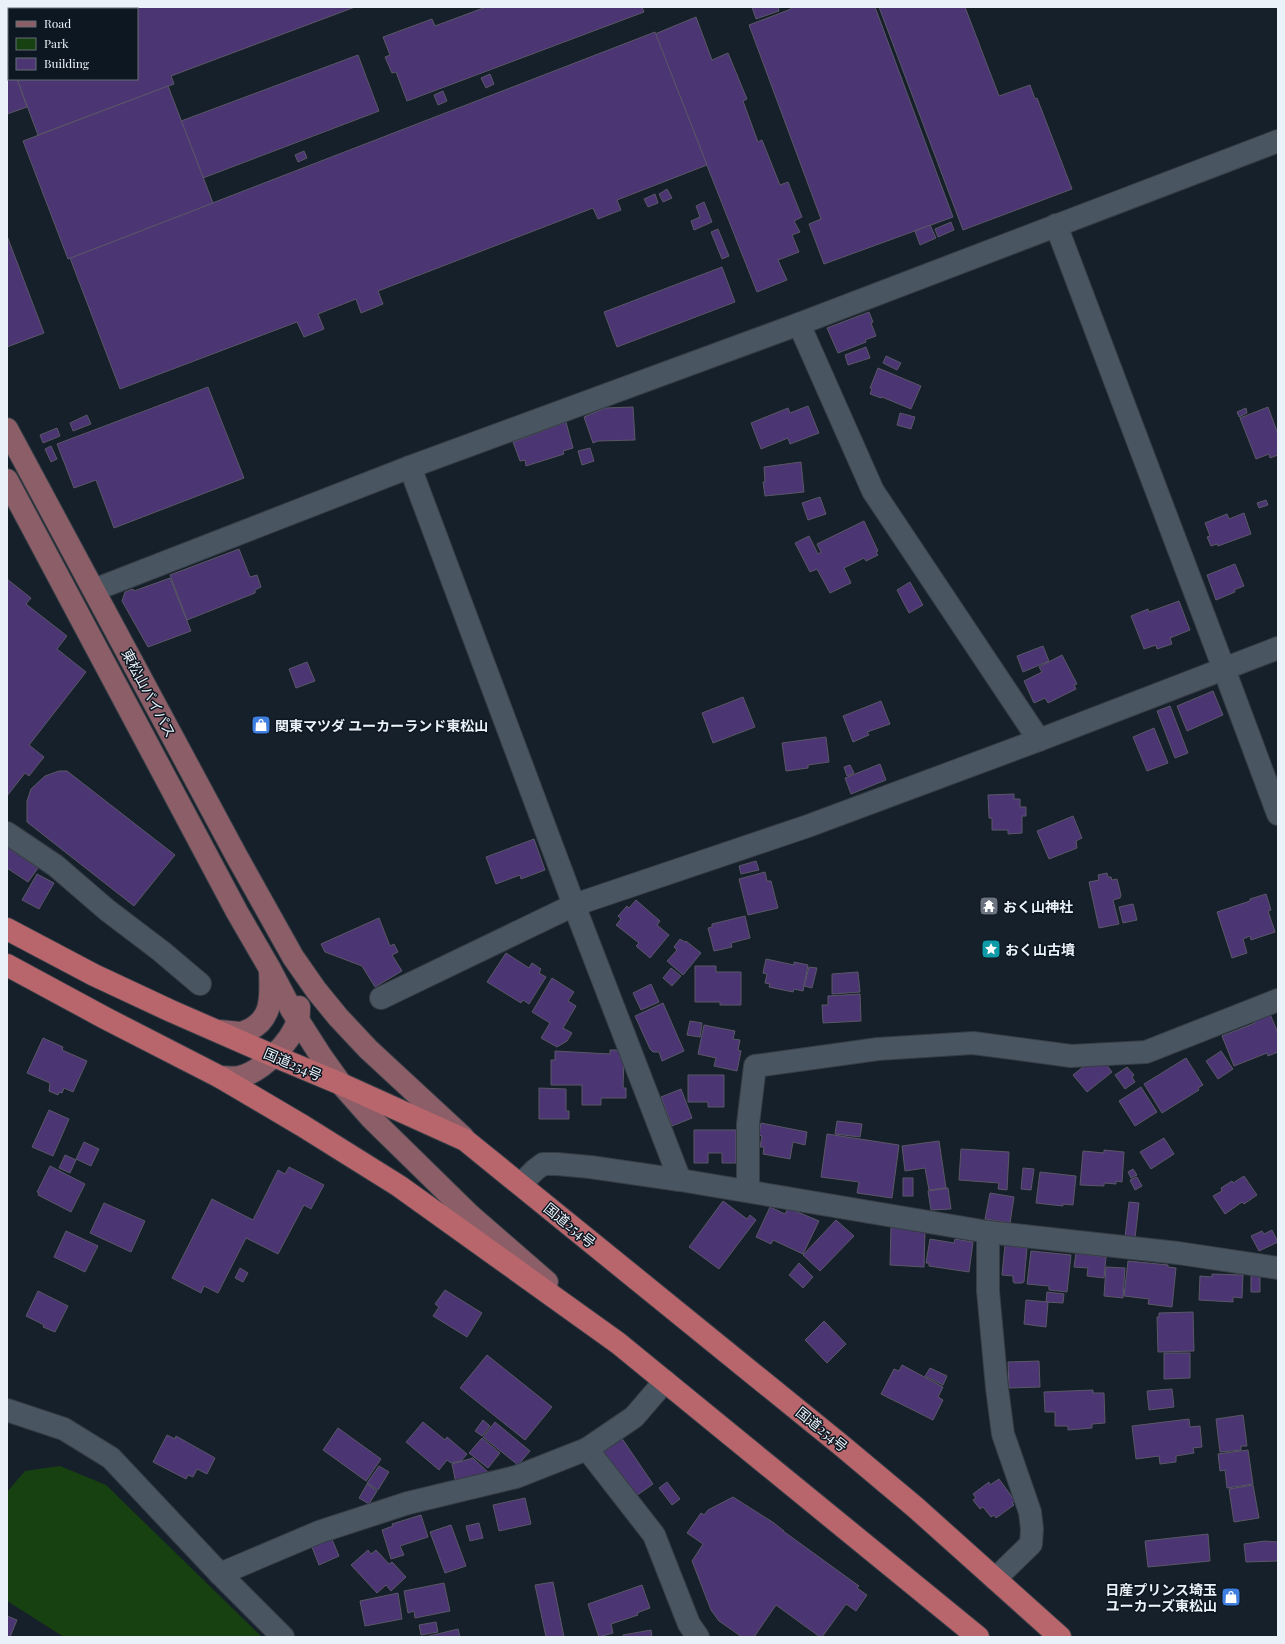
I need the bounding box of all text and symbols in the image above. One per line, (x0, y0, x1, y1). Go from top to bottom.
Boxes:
legend (8, 8, 138, 80)
text: Road (44, 15, 71, 31)
text: Park (44, 35, 69, 51)
text: Building (44, 55, 90, 71)
street label: 東松山バイパス (118, 645, 180, 741)
shop icon: 関東マツダ ユーカーランド東松山 (250, 714, 272, 736)
place label: 関東マツダ ユーカーランド東松山 (275, 716, 488, 735)
temple icon: おく山神社 (978, 895, 1000, 917)
place label: おく山神社 (1003, 897, 1073, 916)
place icon: おく山古墳 (980, 938, 1002, 960)
place label: おく山古墳 (1005, 940, 1075, 959)
street label: 国道254号 (261, 1043, 325, 1085)
street label: 国道254号 (540, 1198, 600, 1252)
street label: 国道254号 (792, 1402, 852, 1456)
place label: 日産プリンス埼玉 ユーカーズ東松山 (1105, 1580, 1217, 1615)
shop icon: 日産プリンス埼玉 ユーカーズ東松山 (1220, 1586, 1242, 1608)

